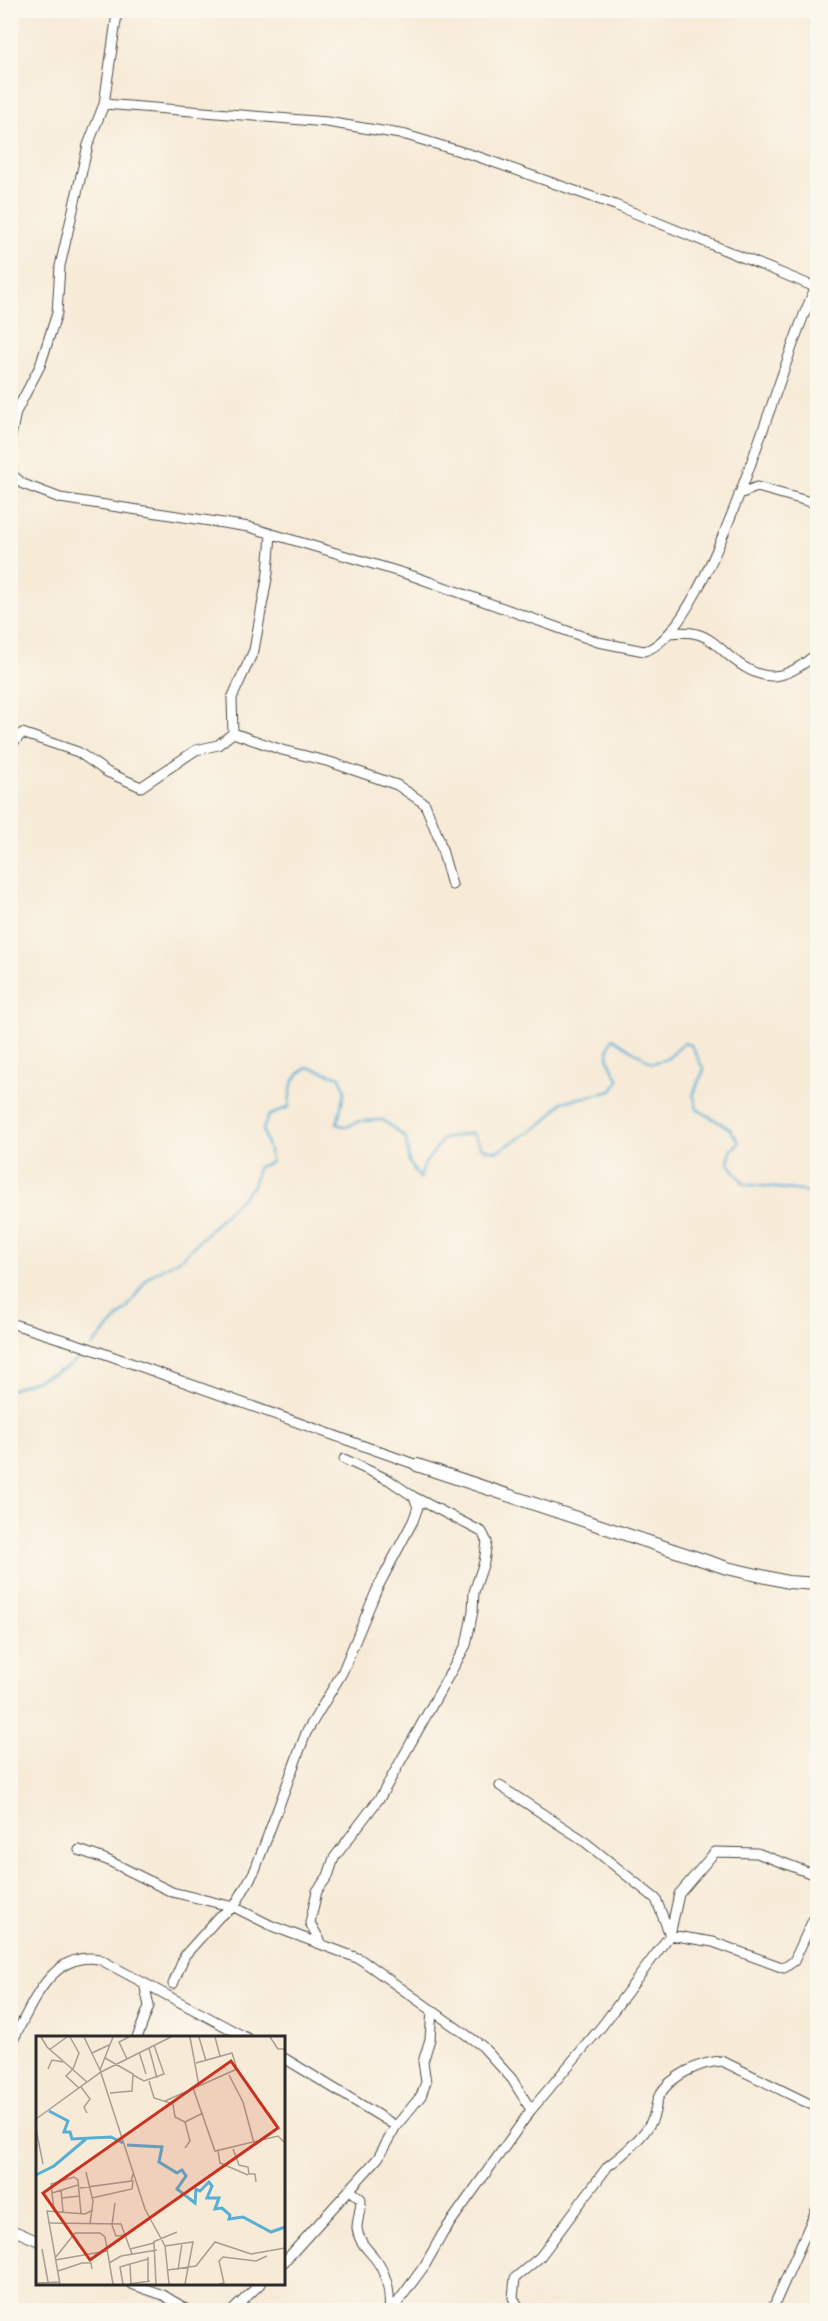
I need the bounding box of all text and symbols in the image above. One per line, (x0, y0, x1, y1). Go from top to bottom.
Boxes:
inset map (36, 2036, 285, 2285)

